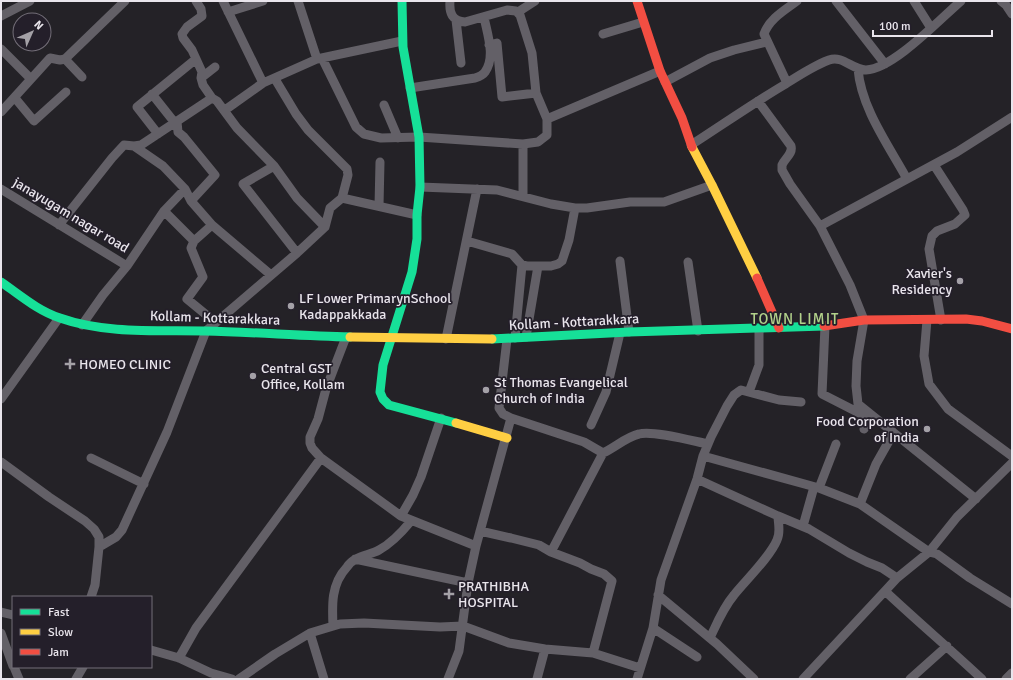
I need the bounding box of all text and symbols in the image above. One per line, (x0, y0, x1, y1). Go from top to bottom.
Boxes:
north arrow (12, 12, 52, 52)
scale bar (873, 12, 992, 38)
text: N (31, 18, 46, 33)
text: 100 m (879, 19, 911, 34)
street label: janayugam nagar road (10, 174, 132, 256)
place label: Xavier's Residency (892, 265, 952, 298)
marker: Xavier's Residency (955, 276, 965, 286)
place label: LF Lower PrimarynSchool Kadappakkada (299, 290, 451, 323)
marker: LF Lower PrimarynSchool Kadappakkada (286, 301, 296, 311)
street label: Kollam - Kottarakkara (150, 307, 280, 329)
street label: Kollam - Kottarakkara (508, 310, 640, 334)
district label: TOWN LIMIT (751, 310, 840, 328)
place label: HOMEO CLINIC (79, 356, 171, 373)
marker: HOMEO CLINIC (64, 358, 76, 370)
place label: Central GST Office, Kollam (261, 360, 345, 393)
marker: Central GST Office, Kollam (248, 371, 258, 381)
place label: St Thomas Evangelical Church of India (494, 374, 628, 407)
marker: St Thomas Evangelical Church of India (481, 385, 491, 395)
place label: Food Corporation of India (816, 413, 919, 446)
marker: Food Corporation of India (922, 424, 932, 434)
place label: PRATHIBHA HOSPITAL (458, 578, 529, 611)
marker: PRATHIBHA HOSPITAL (443, 588, 455, 600)
legend (12, 596, 152, 668)
text: Fast (48, 605, 69, 620)
text: Slow (48, 625, 73, 640)
text: Jam (48, 645, 69, 660)

